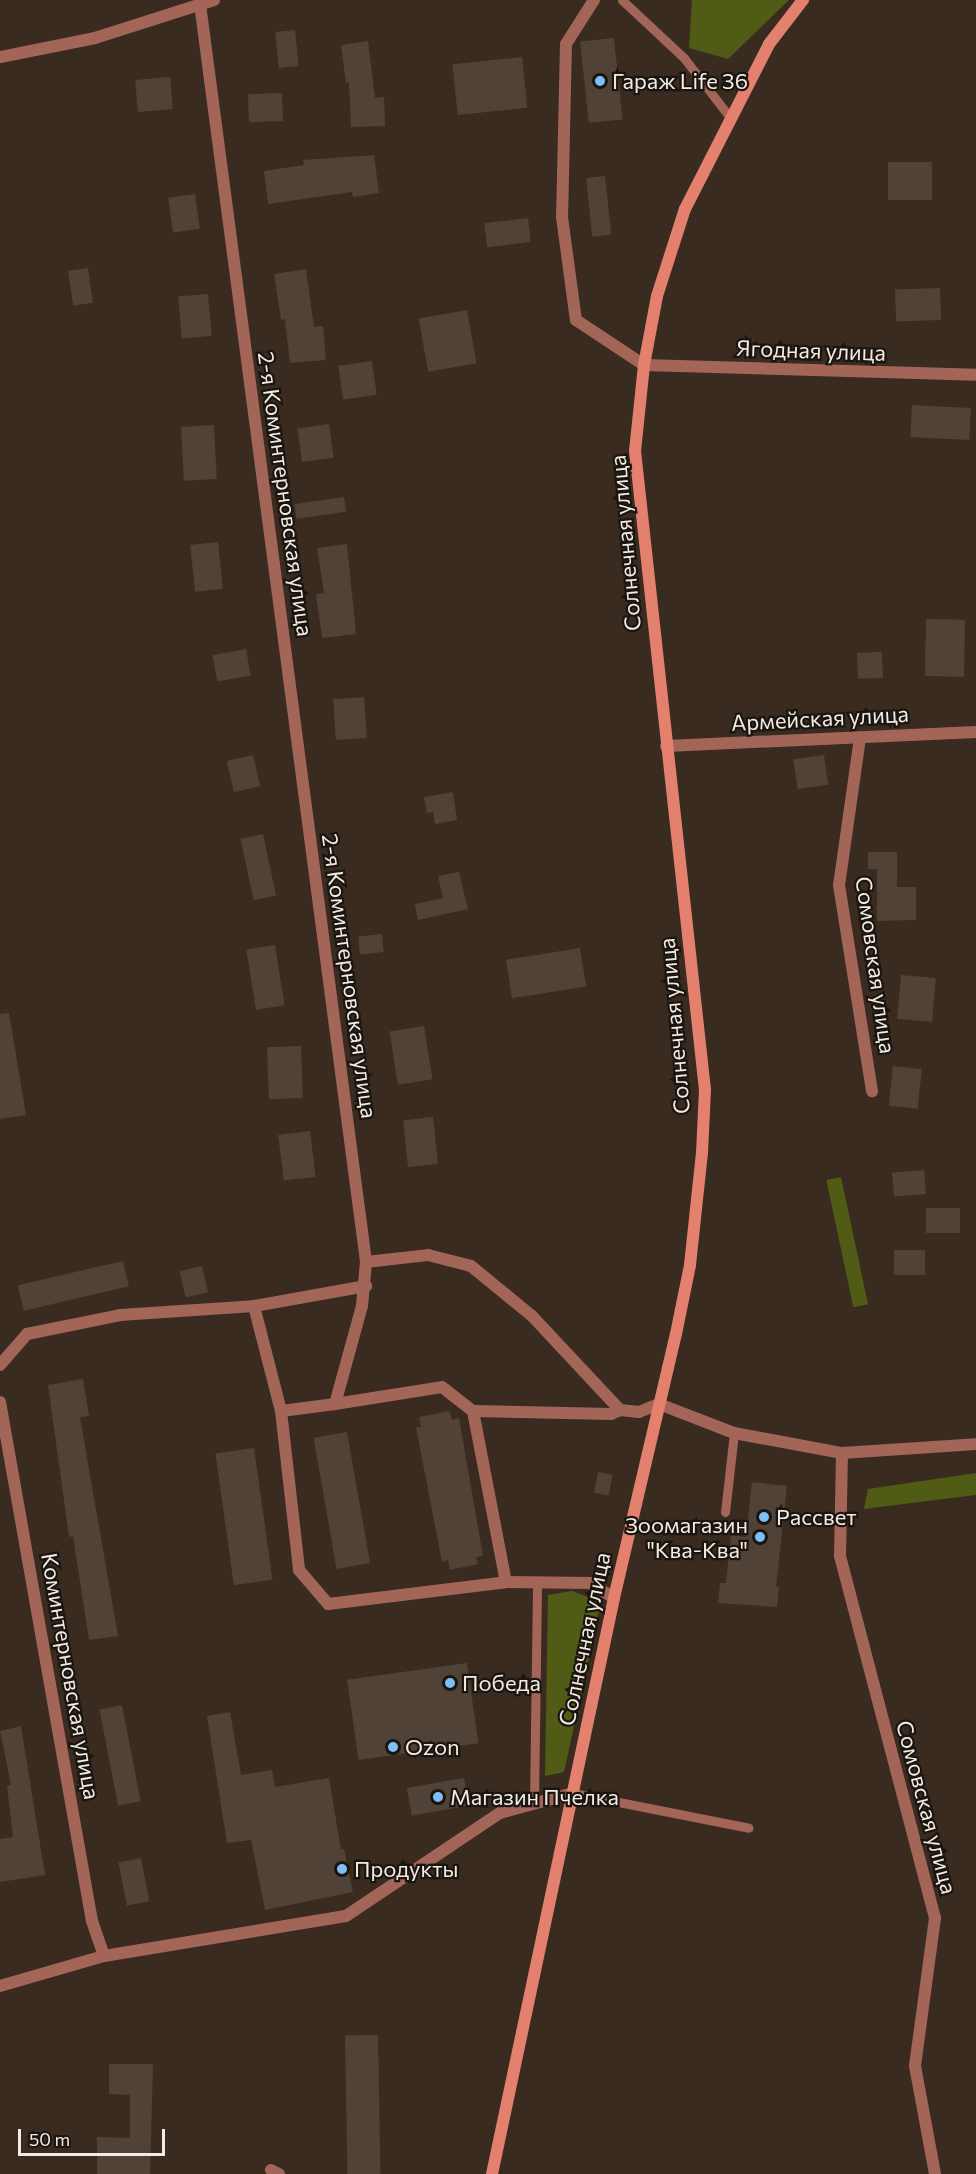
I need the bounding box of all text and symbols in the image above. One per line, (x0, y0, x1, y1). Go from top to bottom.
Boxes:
place label: Гараж Life 36 (612, 68, 748, 94)
marker: Гараж Life 36 (593, 74, 607, 88)
street label: Ягодная улица (736, 334, 886, 366)
street label: 2-я Коминтерновская улица (253, 350, 319, 638)
street label: Солнечная улица (604, 454, 646, 632)
street label: Армейская улица (730, 700, 910, 736)
street label: 2-я Коминтерновская улица (317, 832, 383, 1120)
street label: Сомовская улица (851, 875, 901, 1055)
street label: Солнечная улица (653, 937, 695, 1115)
place label: Рассвет (776, 1504, 857, 1530)
marker: Рассвет (757, 1510, 771, 1524)
place label: Зоомагазин "Ква-Ква" (625, 1511, 748, 1562)
marker: Зоомагазин "Ква-Ква" (753, 1530, 767, 1544)
street label: Солнечная улица (553, 1550, 615, 1728)
street label: Коминтерновская улица (36, 1551, 106, 1801)
place label: Победа (462, 1670, 541, 1696)
marker: Победа (443, 1676, 457, 1690)
street label: Сомовская улица (891, 1717, 963, 1897)
place label: Ozon (405, 1734, 460, 1760)
marker: Ozon (386, 1740, 400, 1754)
place label: Магазин Пчелка (450, 1784, 619, 1810)
marker: Магазин Пчелка (431, 1790, 445, 1804)
place label: Продукты (354, 1856, 458, 1882)
marker: Продукты (335, 1862, 349, 1876)
scale bar (21, 2117, 168, 2155)
text: 50 m (29, 2128, 70, 2150)

